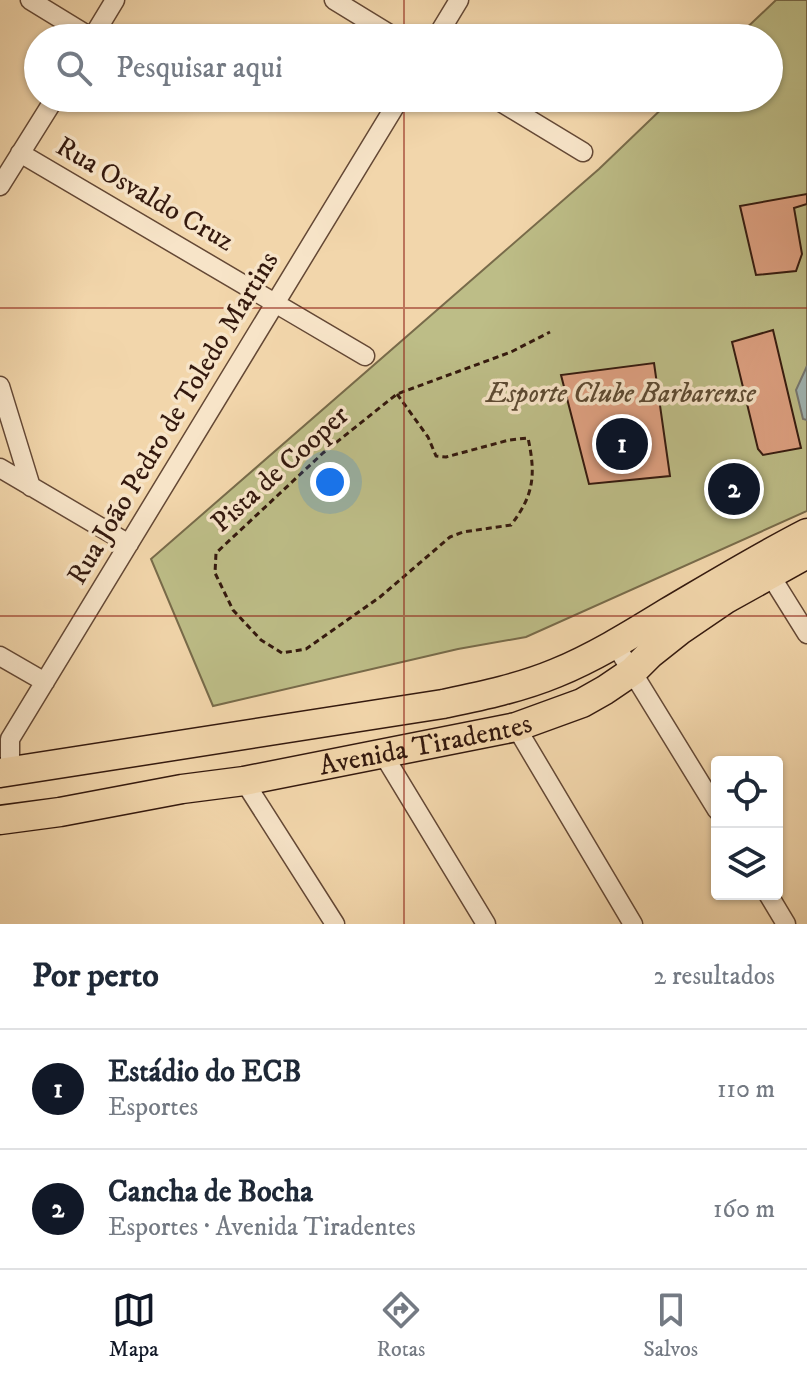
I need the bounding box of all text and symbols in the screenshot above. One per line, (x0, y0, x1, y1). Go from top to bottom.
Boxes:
search box (24, 24, 783, 112)
icon: search (52, 46, 96, 90)
text: Pesquisar aqui (116, 50, 283, 87)
street label: Rua Osvaldo Cruz (50, 129, 240, 259)
street label: Rua João Pedro de Toledo Martins (60, 245, 286, 591)
park label: Esporte Clube Barbarense (484, 376, 757, 411)
street label: Pista de Cooper (204, 398, 356, 540)
pin: 1 (596, 414, 648, 474)
pin: 2 (708, 459, 760, 519)
your location (310, 462, 350, 502)
street label: Avenida Tiradentes (316, 705, 536, 783)
map controls (711, 756, 783, 900)
button: locate (711, 756, 783, 828)
button: layers (711, 828, 783, 900)
text: Por perto (32, 955, 159, 997)
text: 2 resultados (654, 960, 775, 993)
text: Estádio do ECB (108, 1054, 302, 1091)
text: 1 (53, 1073, 63, 1106)
text: 110 m (717, 1073, 775, 1106)
text: Esportes (108, 1091, 198, 1124)
text: Cancha de Bocha (108, 1174, 313, 1211)
text: 2 (52, 1193, 64, 1226)
text: 160 m (713, 1193, 775, 1226)
text: Esportes · Avenida Tiradentes (108, 1211, 416, 1244)
tab: Mapa (109, 1288, 159, 1363)
tab: Rotas (376, 1288, 425, 1363)
tab: Salvos (643, 1288, 698, 1363)

